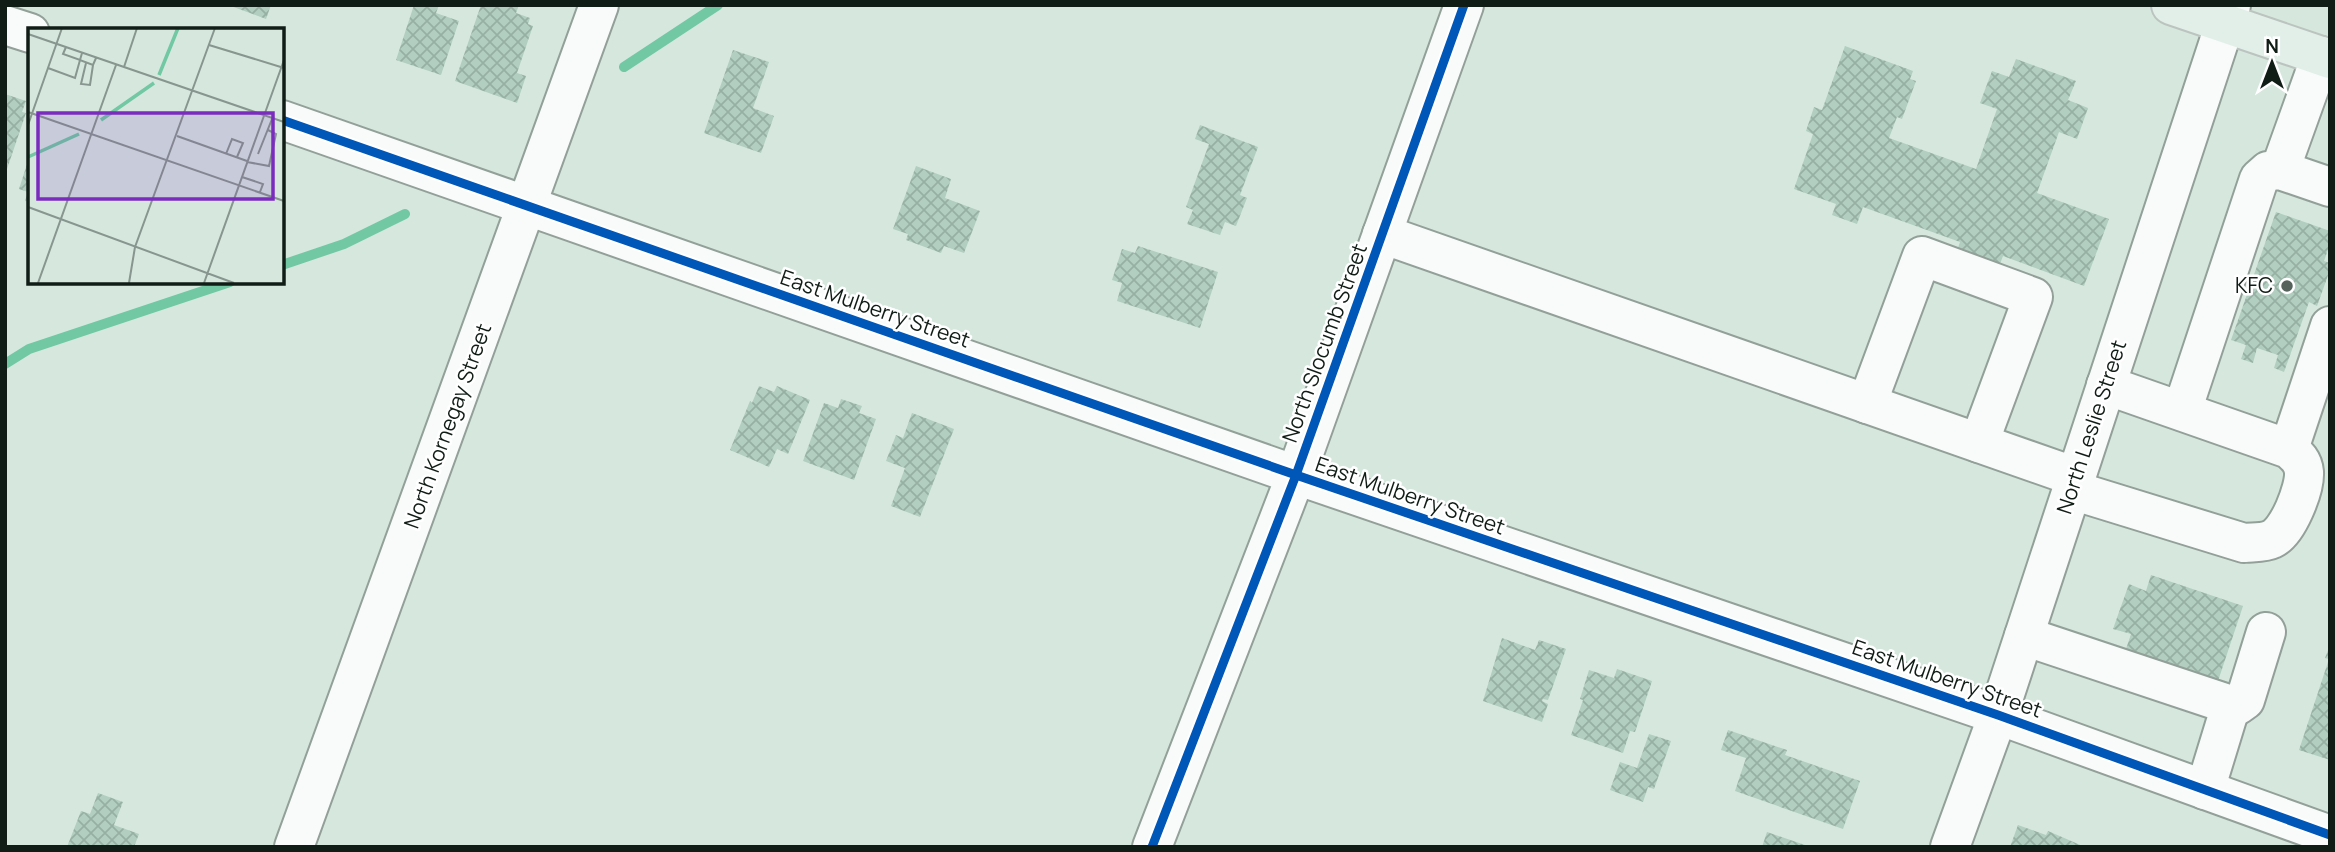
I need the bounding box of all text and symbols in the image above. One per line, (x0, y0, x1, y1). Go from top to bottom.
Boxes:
inset map (28, 28, 284, 284)
north arrow (2237, 28, 2307, 98)
text: N (2265, 33, 2279, 59)
street label: North Slocumb Street (1275, 239, 1373, 446)
street label: East Mulberry Street (777, 262, 974, 354)
place label: KFC (2235, 271, 2273, 299)
marker: KFC (2279, 278, 2295, 294)
street label: North Kornegay Street (397, 319, 497, 532)
street label: North Leslie Street (2050, 336, 2132, 517)
street label: East Mulberry Street (1312, 449, 1509, 541)
street label: East Mulberry Street (1849, 632, 2046, 724)

